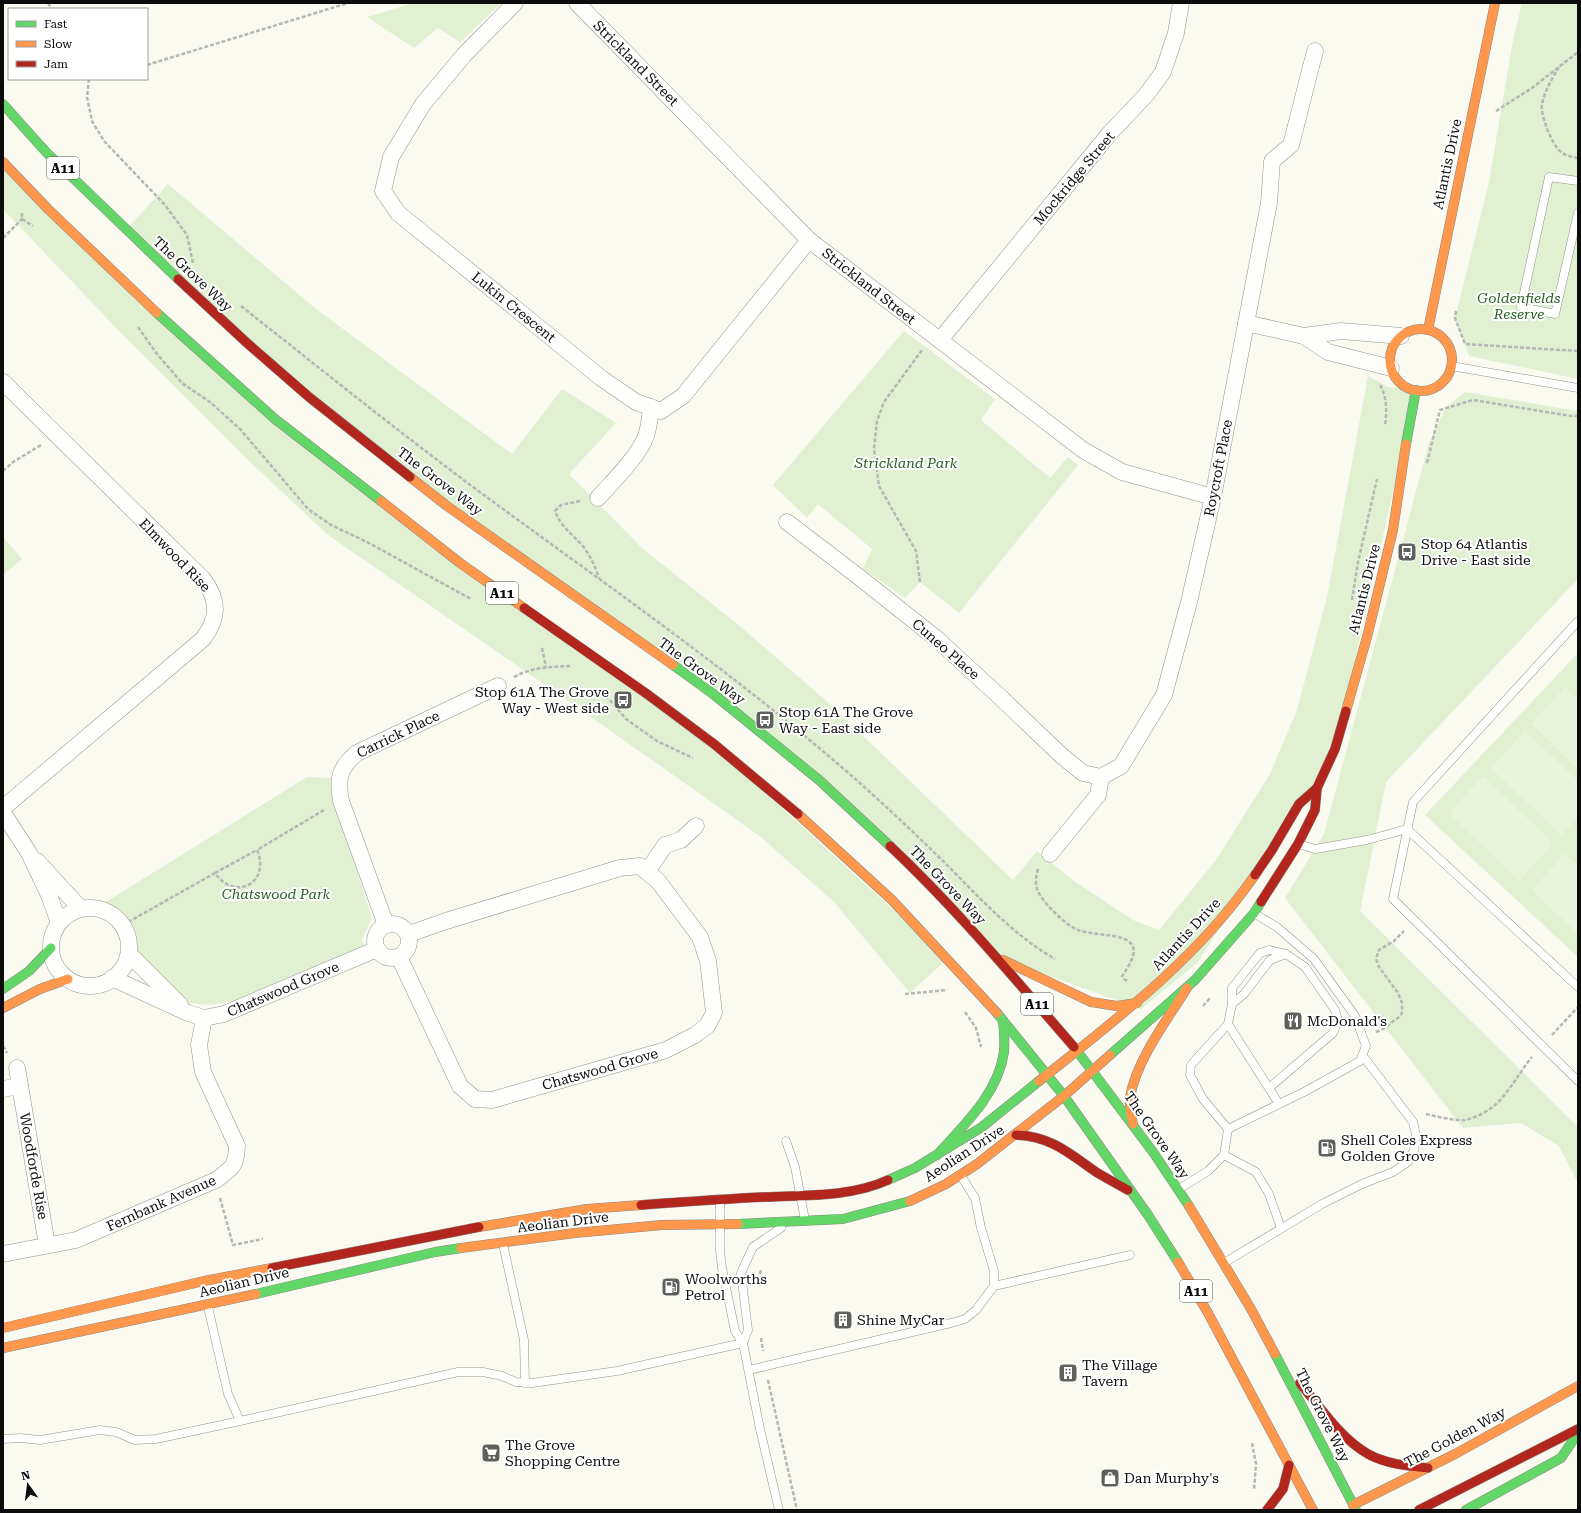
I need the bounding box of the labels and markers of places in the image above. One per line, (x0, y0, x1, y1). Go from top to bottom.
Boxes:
place label: Stop 64 Atlantis Drive - East side (1421, 536, 1531, 568)
bus stop icon: Stop 64 Atlantis Drive - East side (1396, 541, 1418, 563)
place label: Stop 61A The Grove Way - West side (475, 684, 609, 716)
bus stop icon: Stop 61A The Grove Way - West side (612, 689, 634, 711)
place label: Stop 61A The Grove Way - East side (779, 704, 913, 736)
bus stop icon: Stop 61A The Grove Way - East side (754, 709, 776, 731)
restaurant icon: McDonald's (1282, 1010, 1304, 1032)
place label: McDonald's (1307, 1013, 1387, 1029)
place label: Shell Coles Express Golden Grove (1341, 1132, 1472, 1164)
fuel station icon: Shell Coles Express Golden Grove (1316, 1137, 1338, 1159)
place label: Woolworths Petrol (685, 1271, 767, 1303)
fuel station icon: Woolworths Petrol (660, 1276, 682, 1298)
building icon: Shine MyCar (832, 1309, 854, 1331)
place label: Shine MyCar (857, 1312, 945, 1328)
place label: The Village Tavern (1082, 1357, 1158, 1389)
building icon: The Village Tavern (1057, 1362, 1079, 1384)
place label: The Grove Shopping Centre (505, 1437, 620, 1469)
supermarket icon: The Grove Shopping Centre (480, 1442, 502, 1464)
shop icon: Dan Murphy's (1099, 1467, 1121, 1489)
place label: Dan Murphy's (1124, 1470, 1219, 1486)

